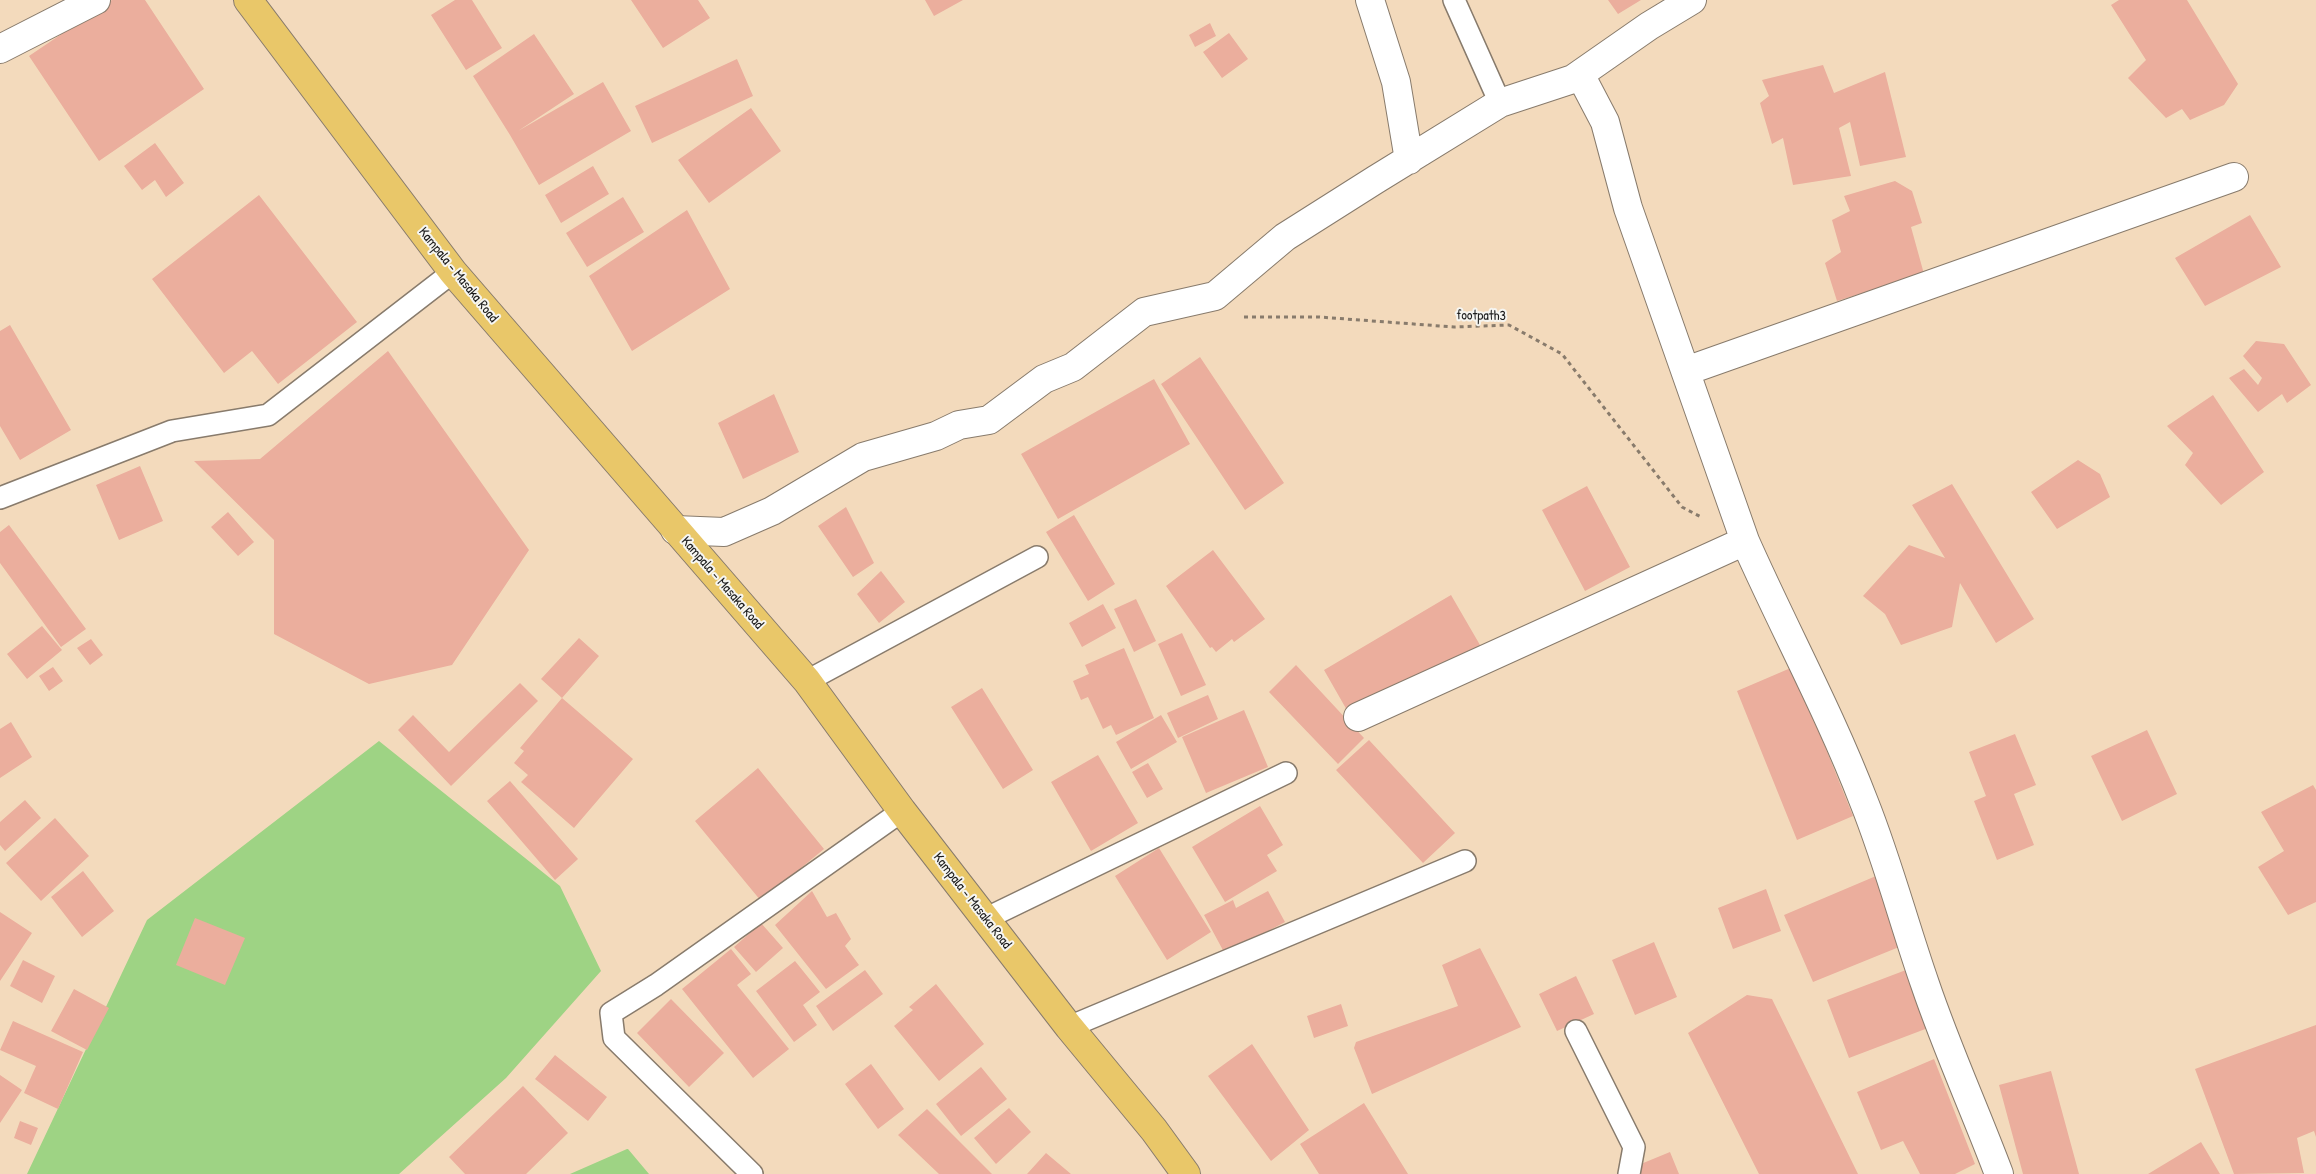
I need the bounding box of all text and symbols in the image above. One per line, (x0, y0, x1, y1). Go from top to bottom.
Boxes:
street label: Kampala - Masaka Road (415, 224, 501, 326)
street label: footpath3 (1456, 307, 1506, 325)
street label: Kampala - Masaka Road (677, 533, 767, 633)
street label: Kampala - Masaka Road (929, 850, 1015, 952)

